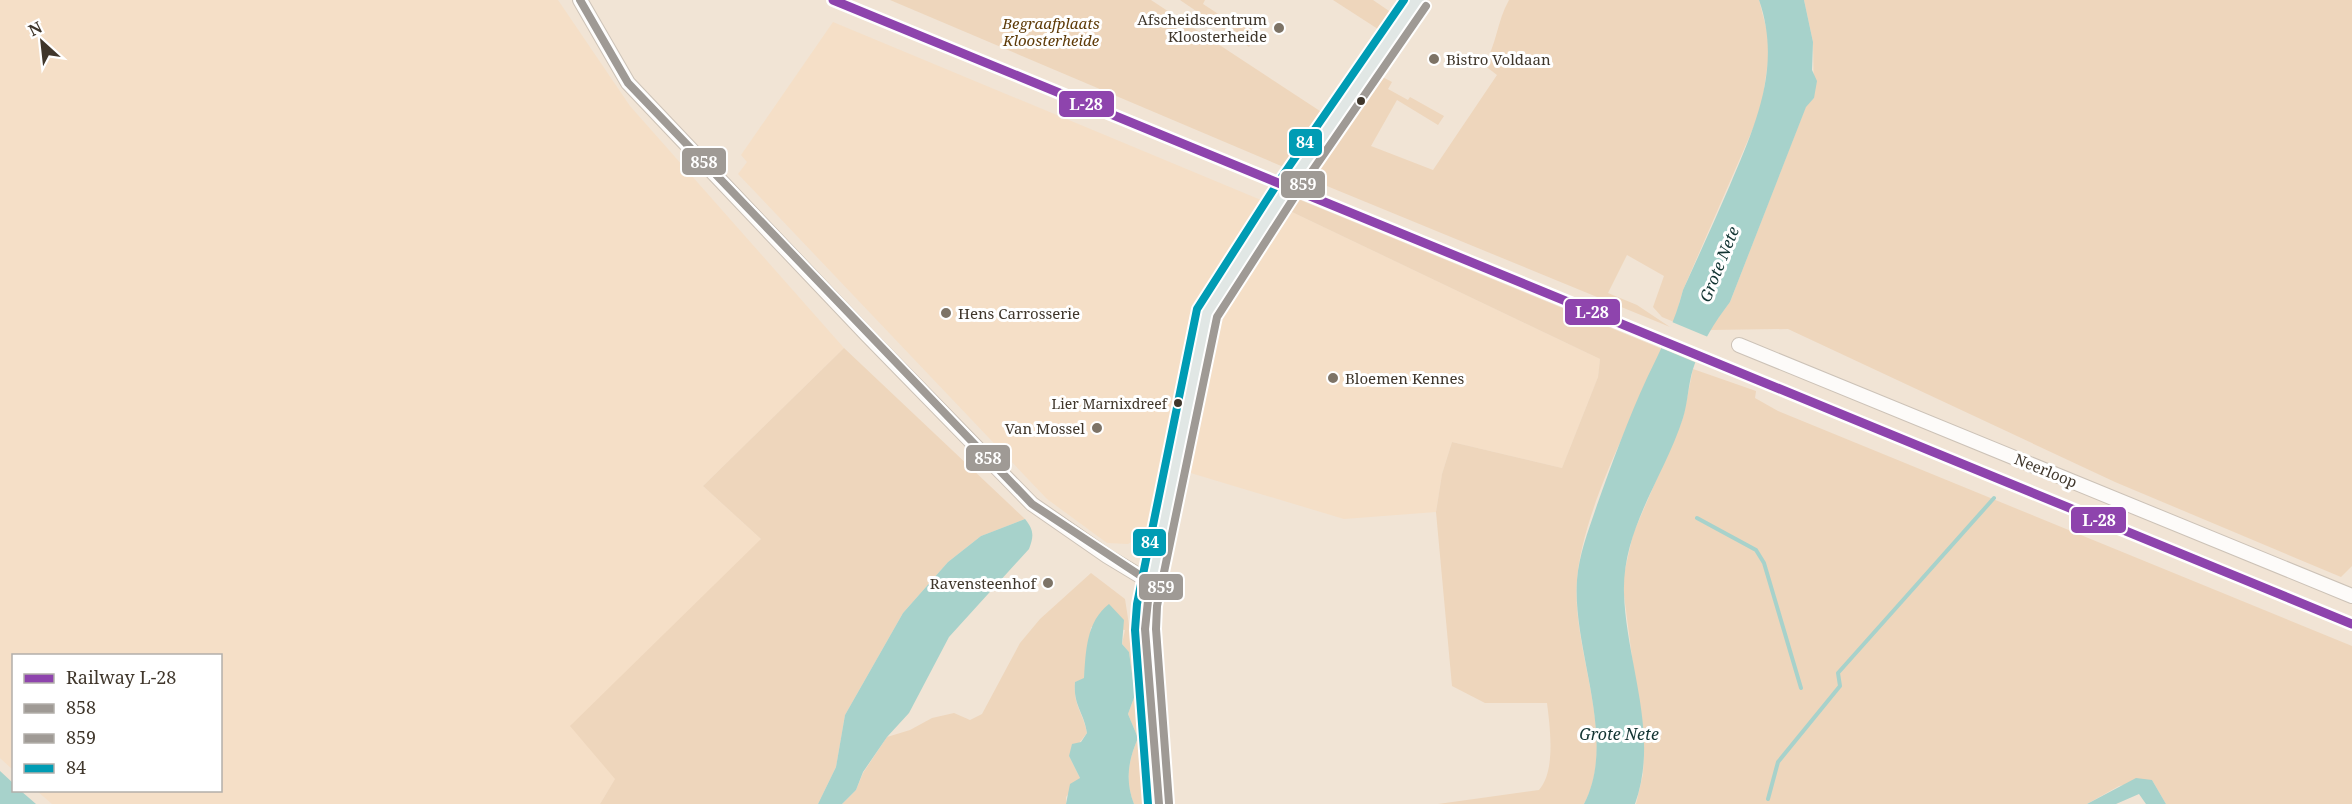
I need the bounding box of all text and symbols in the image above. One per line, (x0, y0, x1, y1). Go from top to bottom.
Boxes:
place label: Afscheidscentrum Kloosterheide (1137, 9, 1267, 46)
north arrow (12, 12, 72, 72)
park label: Begraafplaats Kloosterheide (1001, 13, 1100, 50)
text: N (25, 16, 46, 41)
marker: Afscheidscentrum Kloosterheide (1272, 21, 1286, 35)
place label: Bistro Voldaan (1446, 49, 1551, 69)
marker: Bistro Voldaan (1427, 52, 1441, 66)
line badge: L-28 (1058, 90, 1115, 118)
text: L-28 (1069, 93, 1103, 115)
unlabelled marker (1355, 95, 1367, 107)
line badge: 84 (1288, 128, 1323, 157)
text: 84 (1296, 131, 1314, 153)
line badge: 858 (681, 147, 727, 176)
text: 858 (690, 151, 718, 173)
line badge: 859 (1280, 170, 1326, 199)
text: 859 (1289, 173, 1317, 195)
water label: Grote Nete (1694, 223, 1744, 305)
line badge: L-28 (1564, 298, 1621, 326)
text: L-28 (1575, 301, 1609, 323)
place label: Hens Carrosserie (958, 303, 1080, 323)
marker: Hens Carrosserie (939, 306, 953, 320)
place label: Bloemen Kennes (1345, 368, 1465, 388)
marker: Bloemen Kennes (1326, 371, 1340, 385)
place label: Lier Marnixdreef (1052, 394, 1169, 413)
marker: Lier Marnixdreef (1172, 397, 1184, 409)
place label: Van Mossel (1005, 418, 1085, 438)
marker: Van Mossel (1090, 421, 1104, 435)
line badge: 858 (965, 444, 1011, 472)
text: 858 (974, 447, 1002, 469)
street label: Neerloop (2012, 448, 2080, 492)
line badge: L-28 (2070, 506, 2127, 534)
text: L-28 (2082, 509, 2116, 531)
line badge: 84 (1132, 528, 1167, 557)
text: 84 (1141, 531, 1159, 553)
place label: Ravensteenhof (930, 573, 1037, 593)
line badge: 859 (1138, 573, 1184, 601)
marker: Ravensteenhof (1041, 576, 1055, 590)
text: 859 (1147, 576, 1175, 598)
legend (12, 654, 222, 792)
text: Railway L-28 (66, 665, 176, 689)
text: 858 (66, 695, 96, 719)
water label: Grote Nete (1579, 723, 1659, 745)
text: 859 (66, 725, 96, 749)
text: 84 (66, 755, 86, 779)

